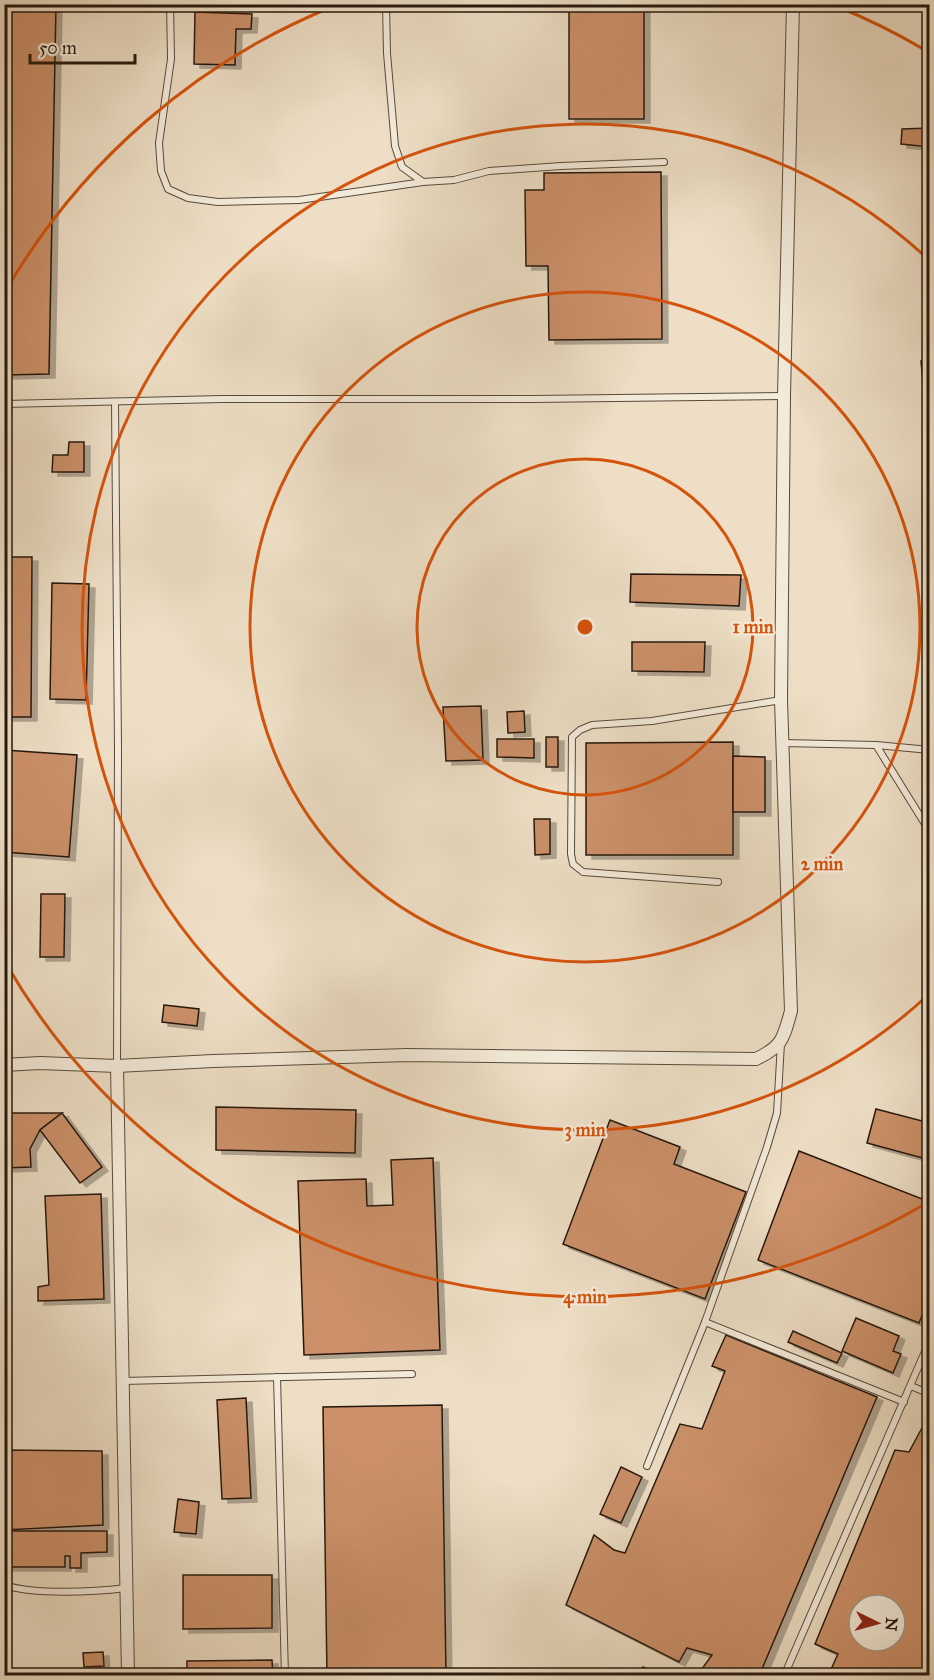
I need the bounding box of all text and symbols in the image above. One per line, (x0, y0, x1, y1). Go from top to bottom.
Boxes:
scale bar (30, 27, 135, 65)
text: 50 m (39, 37, 77, 59)
text: 1 min (733, 616, 774, 638)
centre of rings (575, 617, 595, 637)
text: 2 min (801, 853, 844, 875)
text: 3 min (565, 1119, 606, 1142)
text: 4 min (563, 1286, 607, 1309)
north arrow (847, 1593, 907, 1653)
text: N (881, 1617, 902, 1632)

